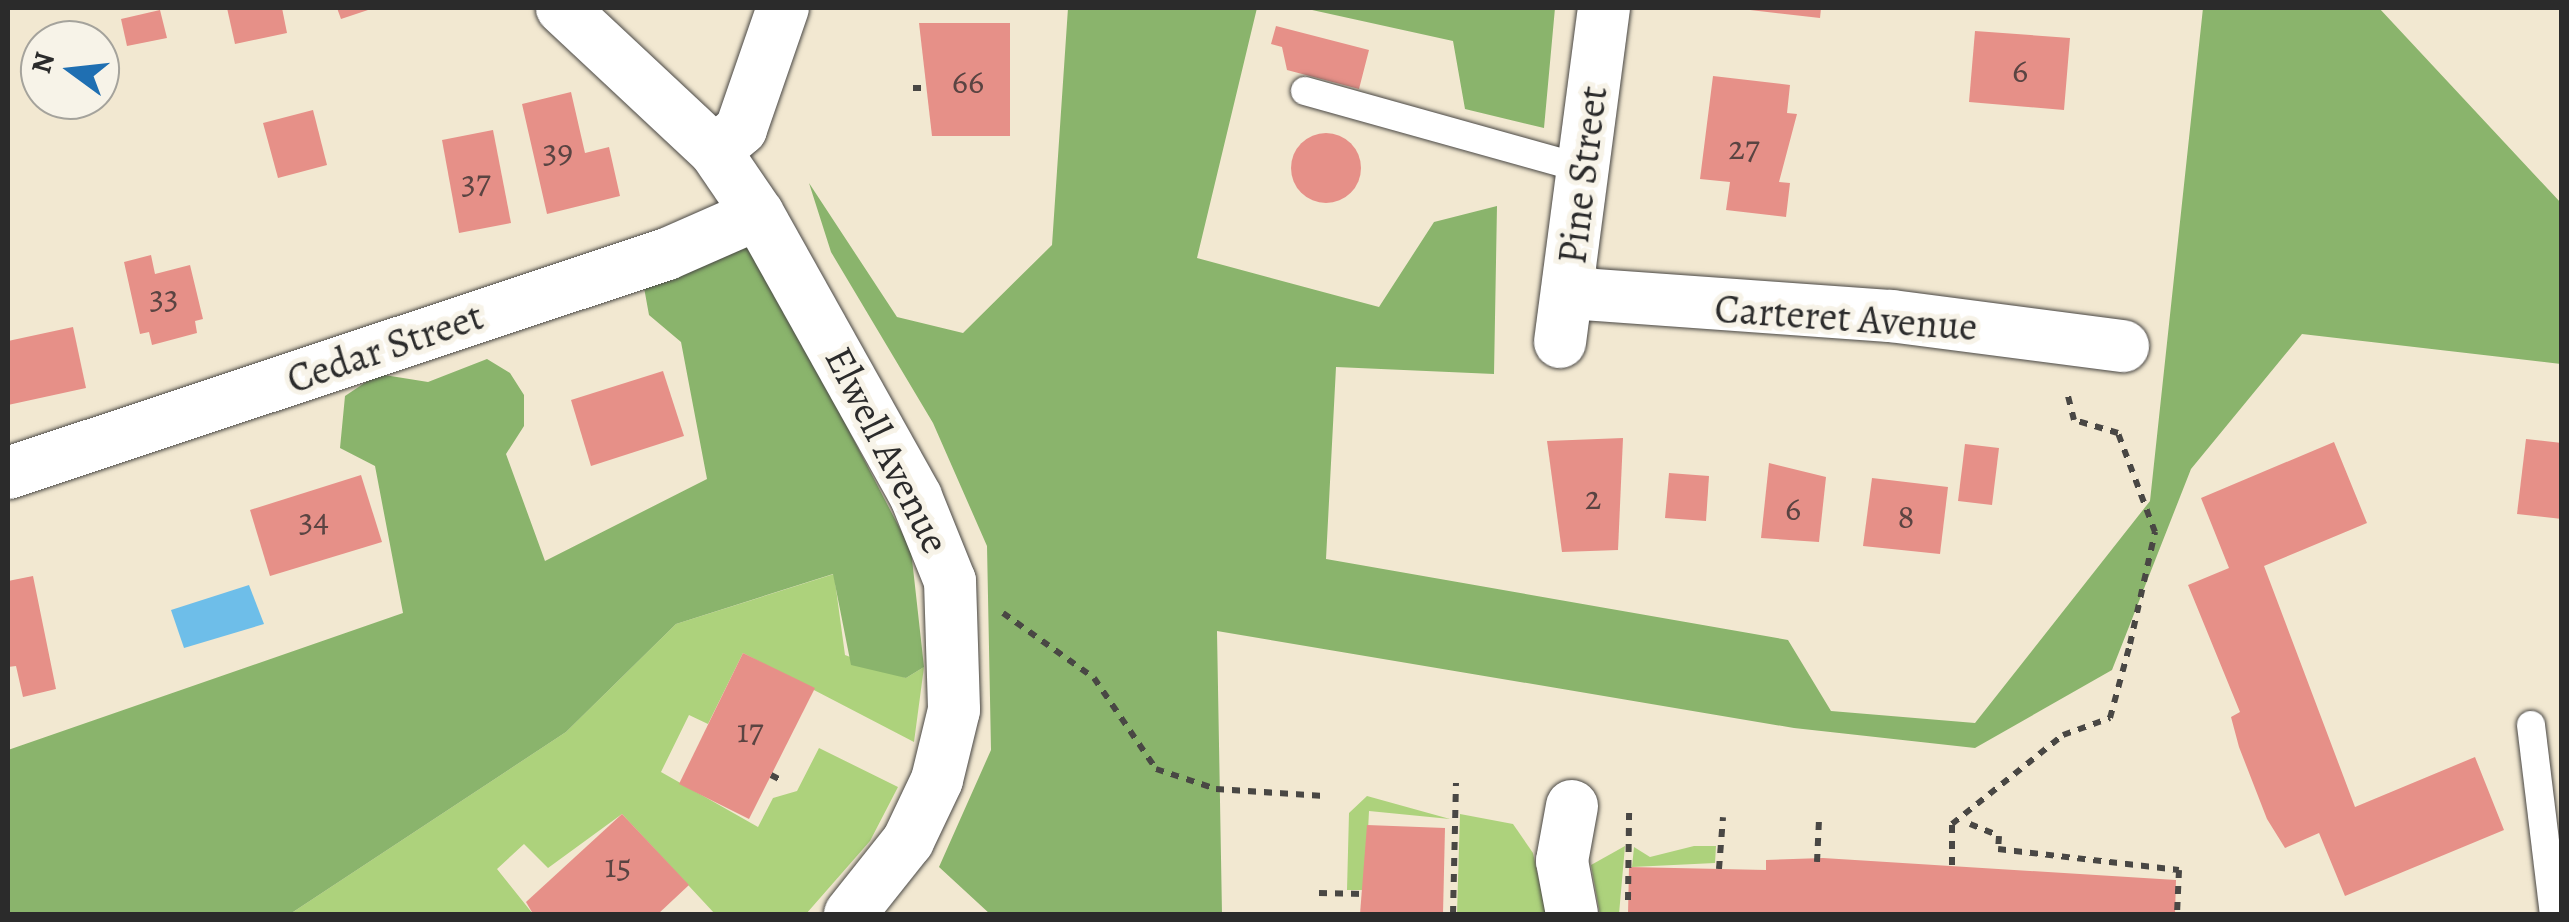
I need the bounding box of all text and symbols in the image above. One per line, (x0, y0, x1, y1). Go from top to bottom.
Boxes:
north arrow (20, 20, 120, 120)
text: N (22, 48, 64, 78)
house number: 6 (2012, 49, 2028, 91)
house number: 66 (952, 60, 984, 102)
street label: Pine Street (1548, 83, 1618, 267)
house number: 27 (1728, 126, 1760, 168)
house number: 39 (543, 129, 573, 171)
house number: 37 (461, 160, 491, 202)
house number: 33 (149, 275, 179, 317)
street label: Carteret Avenue (1713, 285, 1979, 351)
street label: Cedar Street (281, 292, 489, 404)
street label: Elwell Avenue (814, 339, 960, 561)
house number: 2 (1585, 476, 1601, 518)
house number: 6 (1785, 487, 1801, 529)
house number: 8 (1898, 495, 1914, 537)
house number: 34 (299, 498, 329, 540)
house number: 17 (737, 709, 763, 751)
house number: 15 (604, 844, 632, 886)

